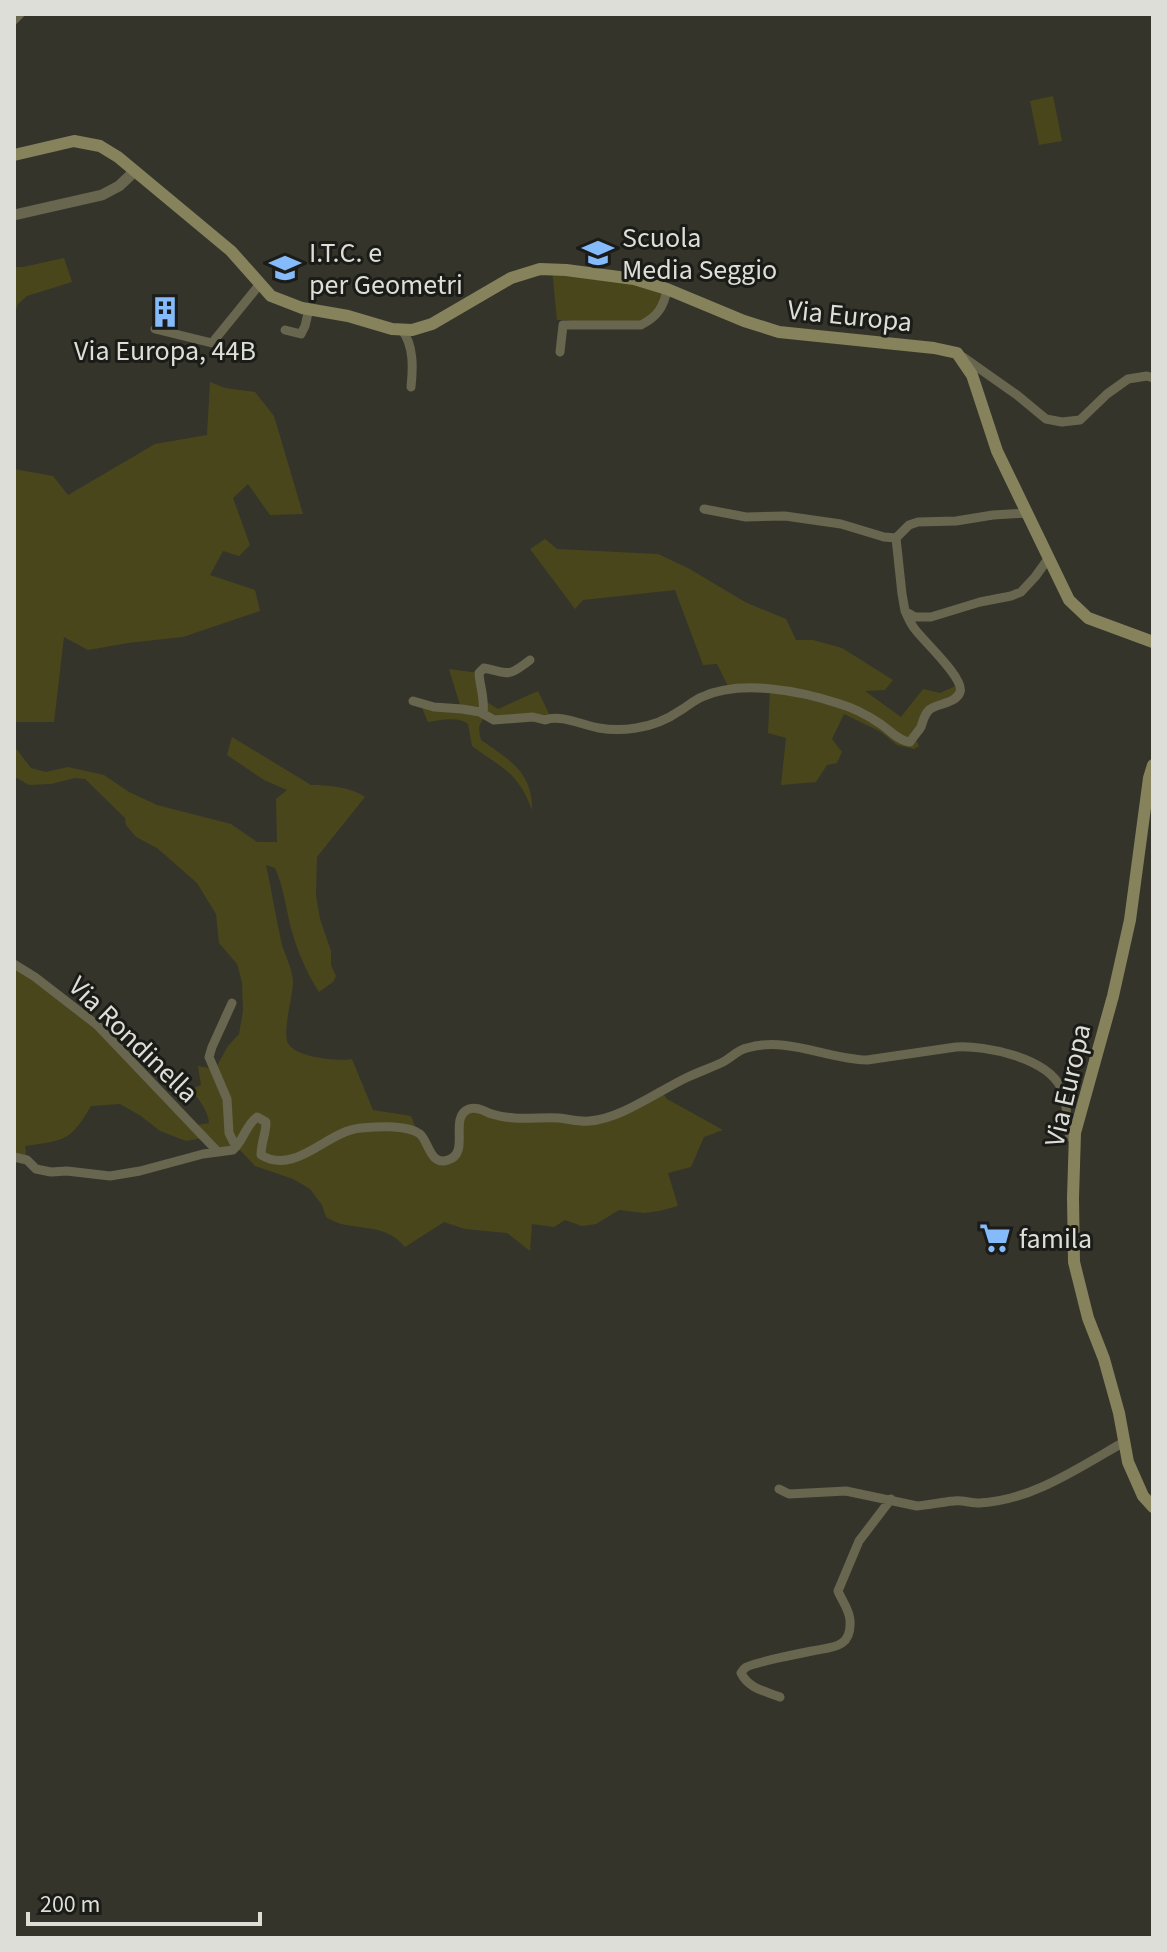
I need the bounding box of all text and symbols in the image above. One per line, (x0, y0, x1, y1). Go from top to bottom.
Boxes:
place label: Scuola Media Seggio (622, 218, 777, 290)
place label: I.T.C. e per Geometri (309, 233, 463, 305)
school or university icon: Scuola Media Seggio (581, 236, 615, 270)
school or university icon: I.T.C. e per Geometri (268, 251, 302, 285)
street label: Via Europa (786, 290, 914, 342)
building icon: Via Europa, 44B (148, 295, 182, 329)
place label: Via Europa, 44B (74, 331, 256, 371)
street label: Via Rondinella (59, 967, 207, 1112)
street label: Via Europa (1034, 1020, 1102, 1151)
place label: famila (1019, 1219, 1092, 1259)
supermarket icon: famila (978, 1221, 1012, 1255)
scale bar (28, 1876, 260, 1926)
text: 200 m (40, 1887, 100, 1922)

